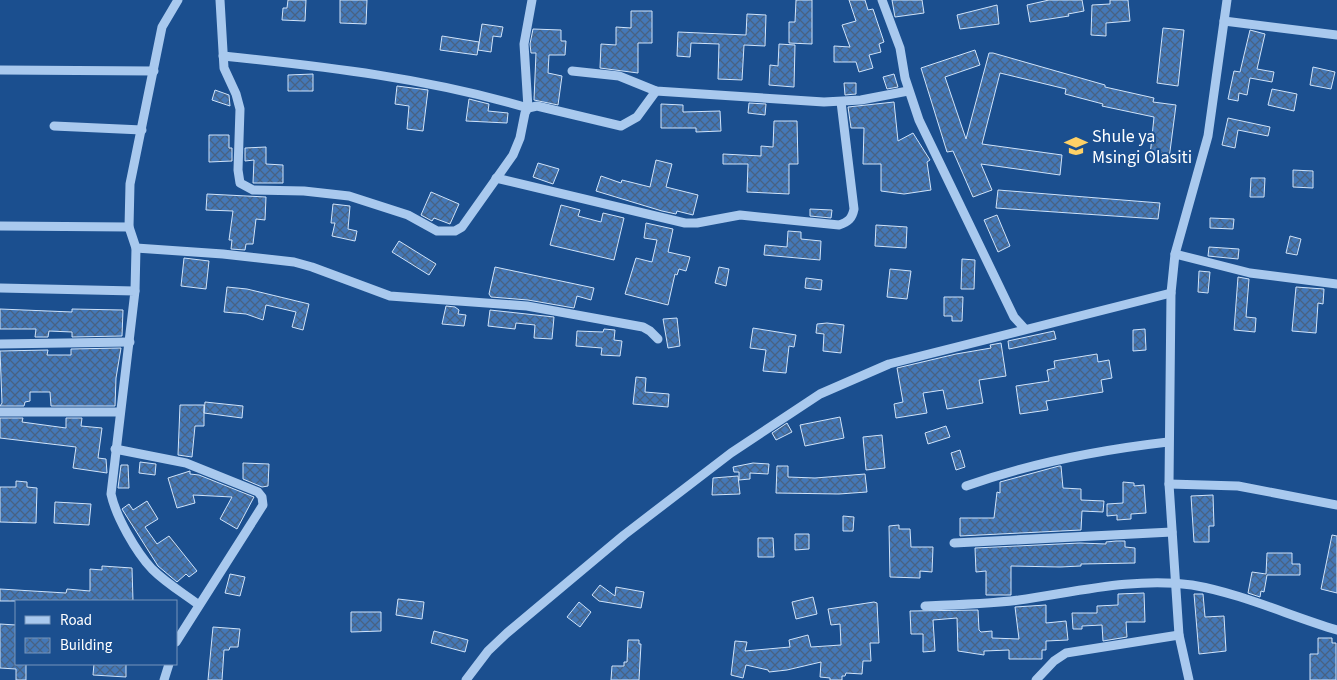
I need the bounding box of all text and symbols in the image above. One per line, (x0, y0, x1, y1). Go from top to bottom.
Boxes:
place label: Shule ya Msingi Olasiti (1092, 124, 1192, 170)
school or university icon: Shule ya Msingi Olasiti (1063, 133, 1089, 159)
legend (15, 600, 178, 665)
text: Road (60, 610, 92, 631)
text: Building (60, 635, 113, 656)

